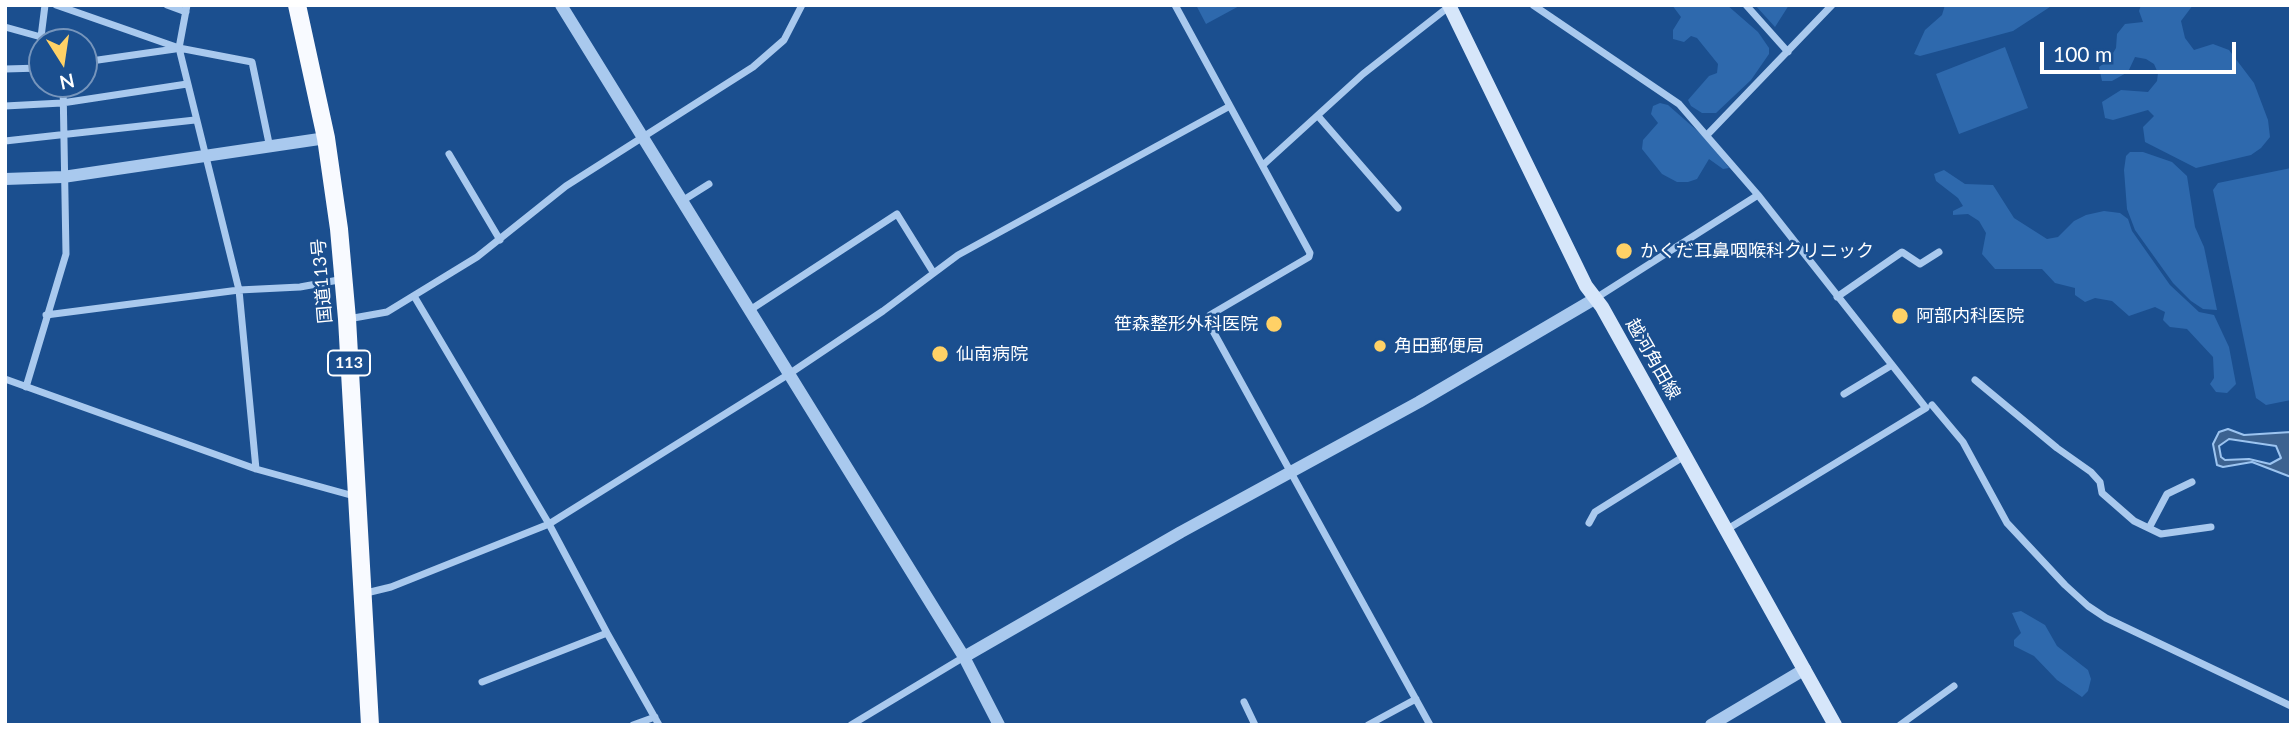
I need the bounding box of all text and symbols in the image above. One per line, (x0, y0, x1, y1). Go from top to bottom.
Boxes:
north arrow (28, 28, 98, 98)
scale bar (2044, 28, 2240, 72)
text: 100 m (2053, 41, 2112, 66)
text: N (58, 69, 77, 95)
street label: 国道113号 (308, 238, 336, 324)
place label: かくだ耳鼻咽喉科クリニック (1640, 240, 1874, 262)
marker: かくだ耳鼻咽喉科クリニック (1614, 241, 1634, 261)
place label: 阿部内科医院 (1916, 305, 2024, 327)
marker: 阿部内科医院 (1890, 306, 1910, 326)
place label: 笹森整形外科医院 (1114, 313, 1258, 335)
marker: 笹森整形外科医院 (1264, 314, 1284, 334)
street label: 越河角田線 (1621, 315, 1685, 403)
place label: 角田郵便局 (1394, 335, 1484, 357)
marker: 角田郵便局 (1372, 338, 1388, 354)
place label: 仙南病院 (956, 343, 1028, 365)
marker: 仙南病院 (930, 344, 950, 364)
road number: 113 (328, 350, 370, 376)

